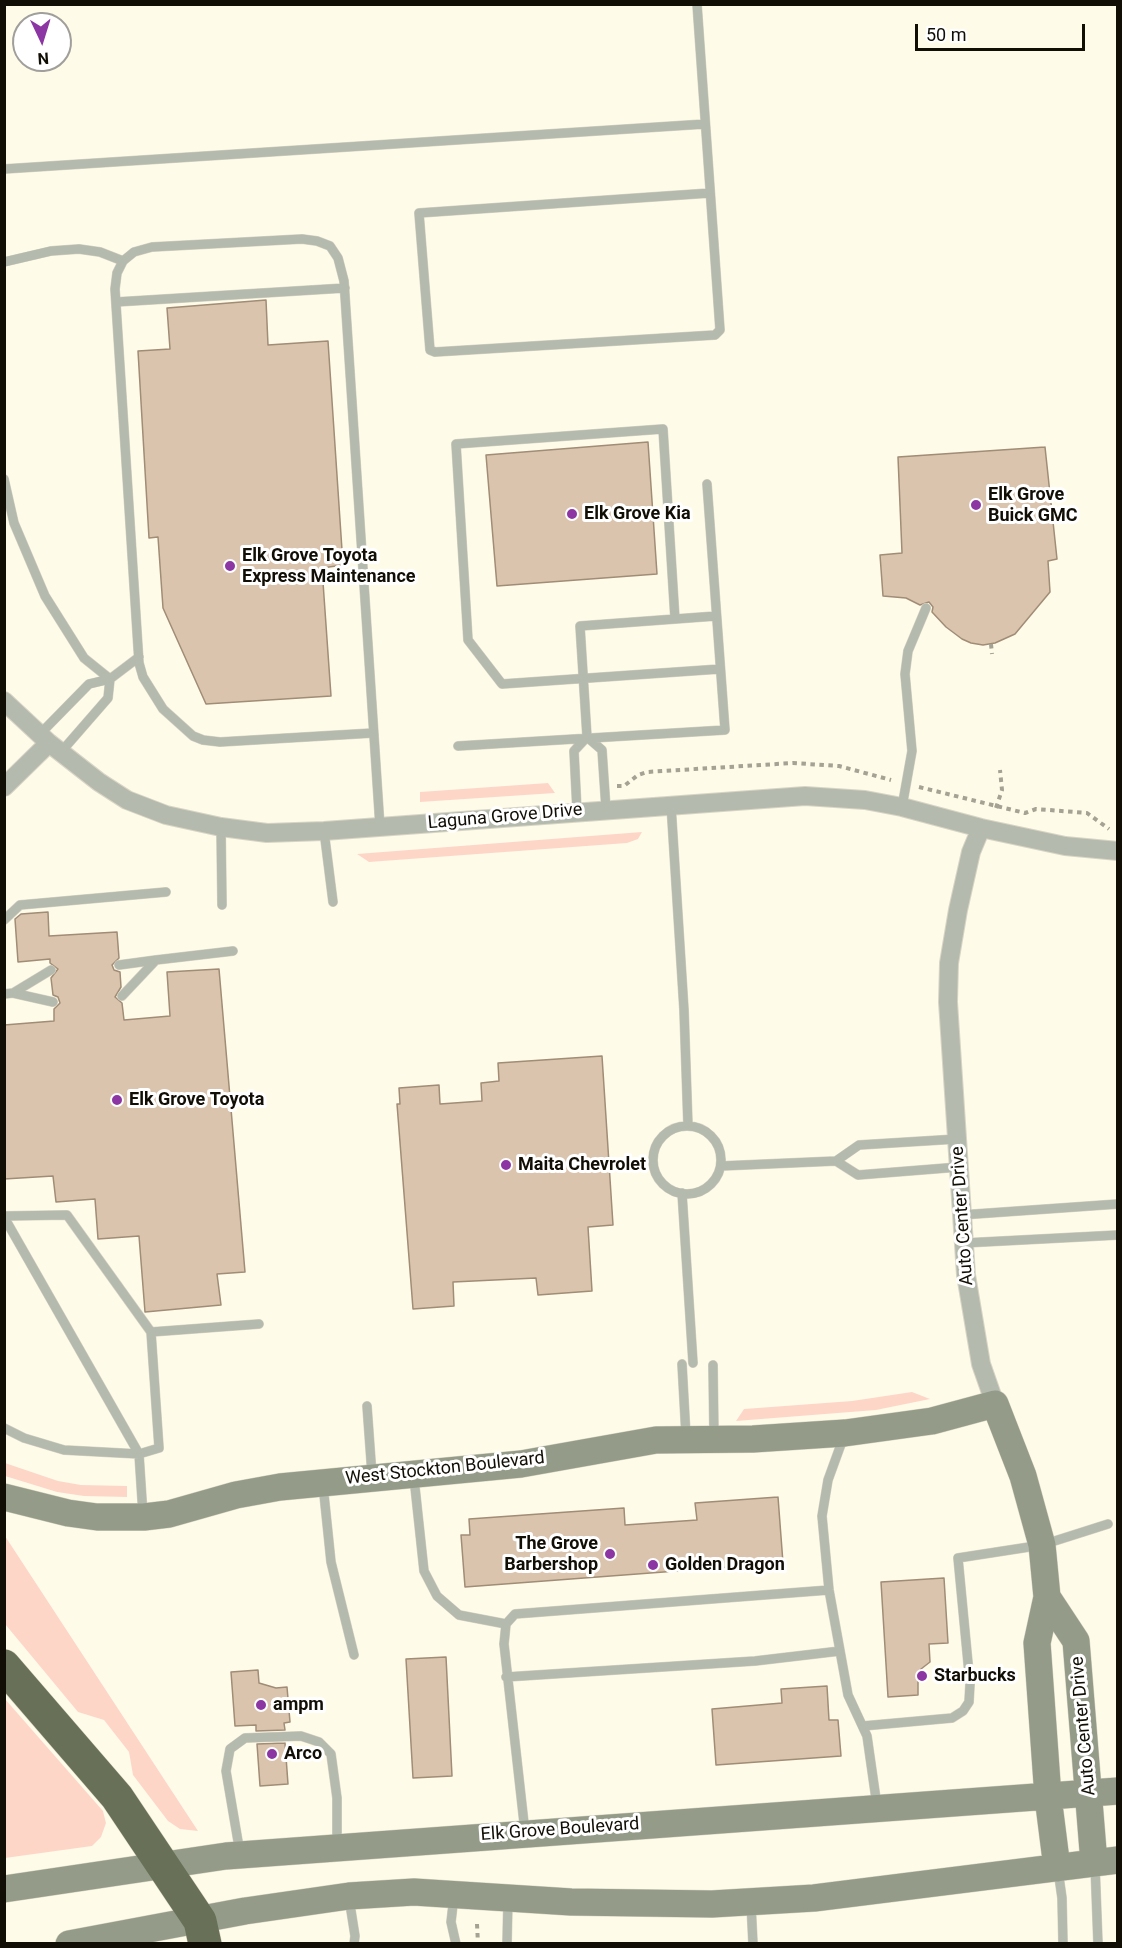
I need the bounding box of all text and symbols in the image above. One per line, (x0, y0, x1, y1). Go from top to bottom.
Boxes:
north arrow (12, 12, 72, 72)
scale bar (918, 12, 1088, 50)
text: 50 m (926, 24, 966, 45)
text: N (37, 49, 49, 68)
place label: Elk Grove Buick GMC (988, 484, 1078, 526)
marker: Elk Grove Buick GMC (969, 498, 983, 512)
place label: Elk Grove Kia (584, 503, 691, 525)
marker: Elk Grove Kia (565, 507, 579, 521)
place label: Elk Grove Toyota Express Maintenance (242, 545, 415, 588)
marker: Elk Grove Toyota Express Maintenance (223, 559, 237, 573)
street label: Laguna Grove Drive (427, 799, 583, 835)
place label: Elk Grove Toyota (129, 1089, 264, 1111)
marker: Elk Grove Toyota (110, 1093, 124, 1107)
street label: Auto Center Drive (947, 1146, 979, 1286)
place label: Maita Chevrolet (518, 1154, 646, 1176)
marker: Maita Chevrolet (499, 1158, 513, 1172)
street label: West Stockton Boulevard (344, 1448, 546, 1490)
place label: The Grove Barbershop (504, 1533, 598, 1576)
marker: The Grove Barbershop (603, 1547, 617, 1561)
place label: Golden Dragon (665, 1554, 785, 1576)
marker: Golden Dragon (646, 1558, 660, 1572)
street label: Auto Center Drive (1067, 1655, 1101, 1797)
place label: Starbucks (934, 1665, 1016, 1687)
marker: Starbucks (915, 1669, 929, 1683)
place label: ampm (273, 1694, 324, 1716)
marker: ampm (254, 1698, 268, 1712)
place label: Arco (284, 1743, 322, 1765)
marker: Arco (265, 1747, 279, 1761)
street label: Elk Grove Boulevard (480, 1814, 640, 1846)

